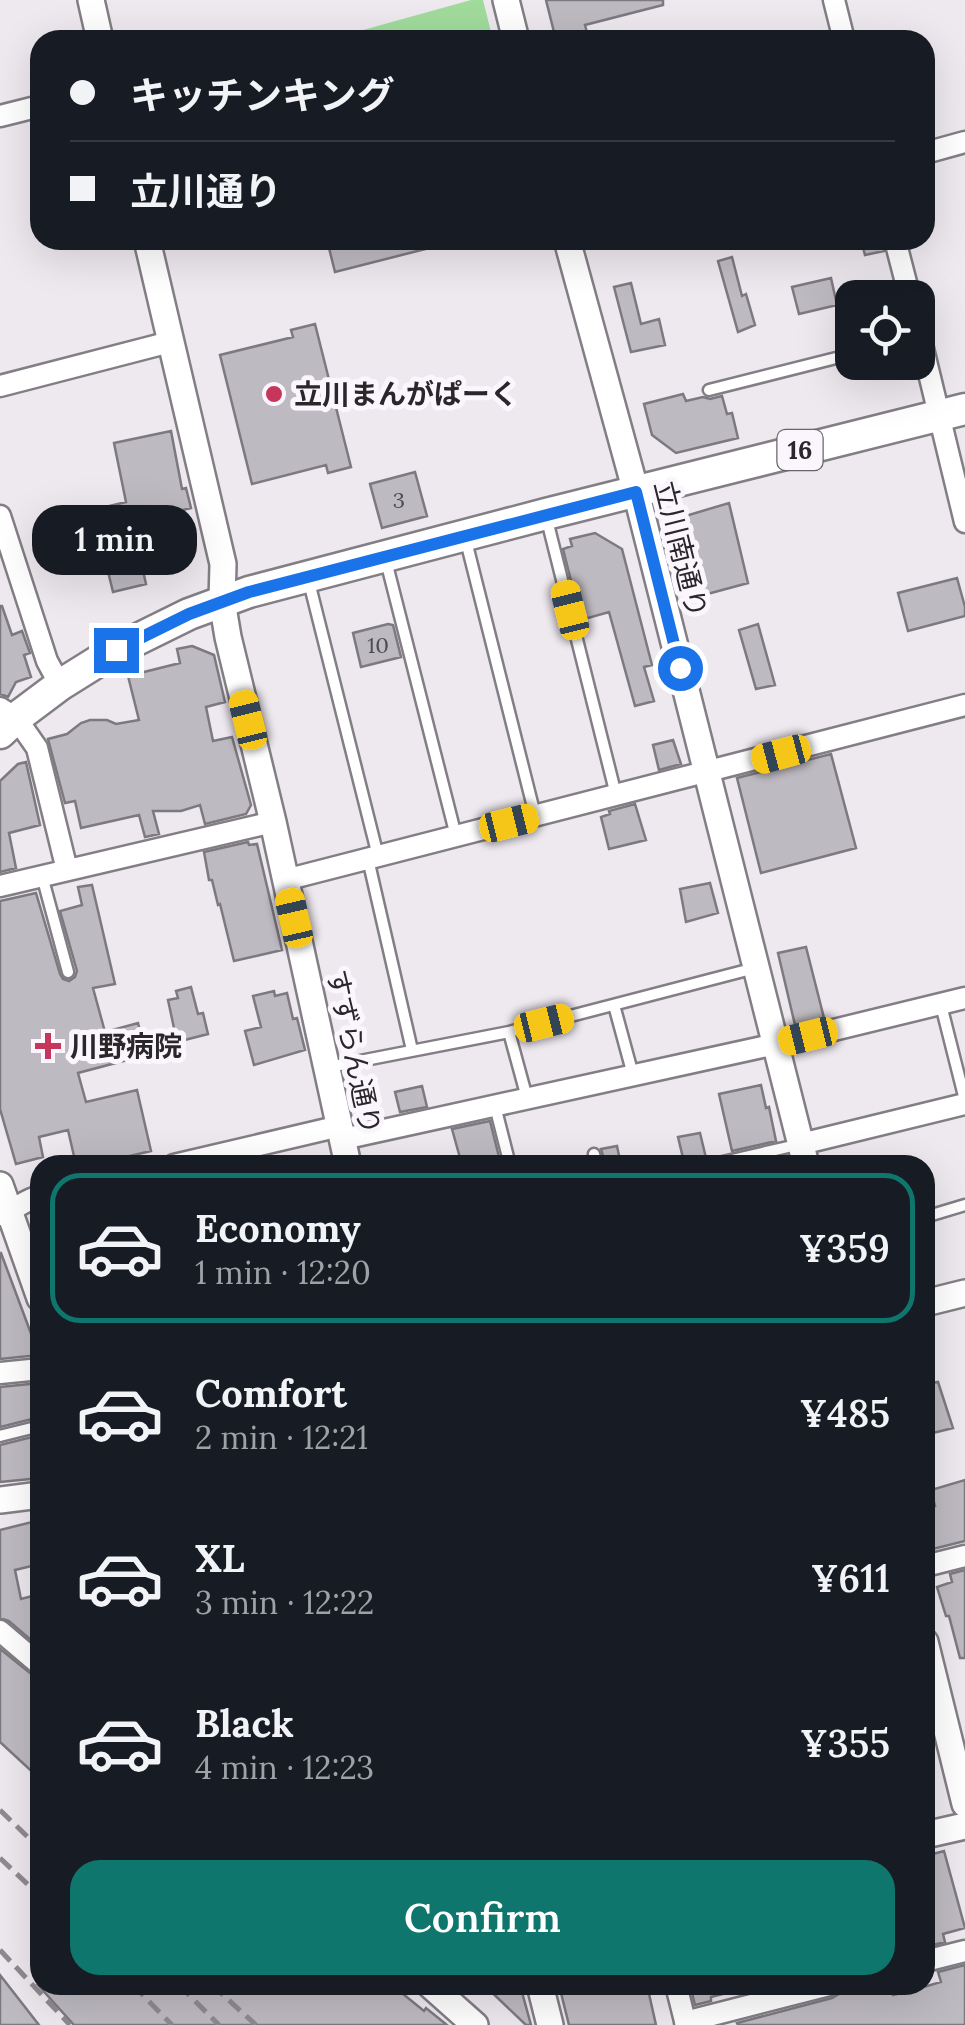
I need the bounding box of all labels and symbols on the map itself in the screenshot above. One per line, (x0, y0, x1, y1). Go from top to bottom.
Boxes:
place label: 立川まんがぱーく (294, 376, 518, 412)
marker: 立川まんがぱーく (263, 383, 285, 405)
road number: 16 (778, 430, 822, 470)
street label: 立川南通り (647, 477, 715, 621)
house number: 3 (393, 486, 405, 514)
callout: 1 min (34, 505, 198, 575)
car (548, 577, 592, 643)
route end (94, 628, 139, 673)
house number: 10 (367, 631, 389, 659)
route start (658, 646, 703, 691)
car (226, 687, 270, 753)
car (748, 732, 814, 776)
car (476, 801, 542, 845)
car (273, 885, 315, 951)
street label: すずらん通り (319, 966, 389, 1138)
car (511, 1001, 577, 1045)
car (775, 1014, 841, 1058)
place label: 川野病院 (70, 1028, 182, 1064)
marker: 川野病院 (35, 1033, 61, 1059)

